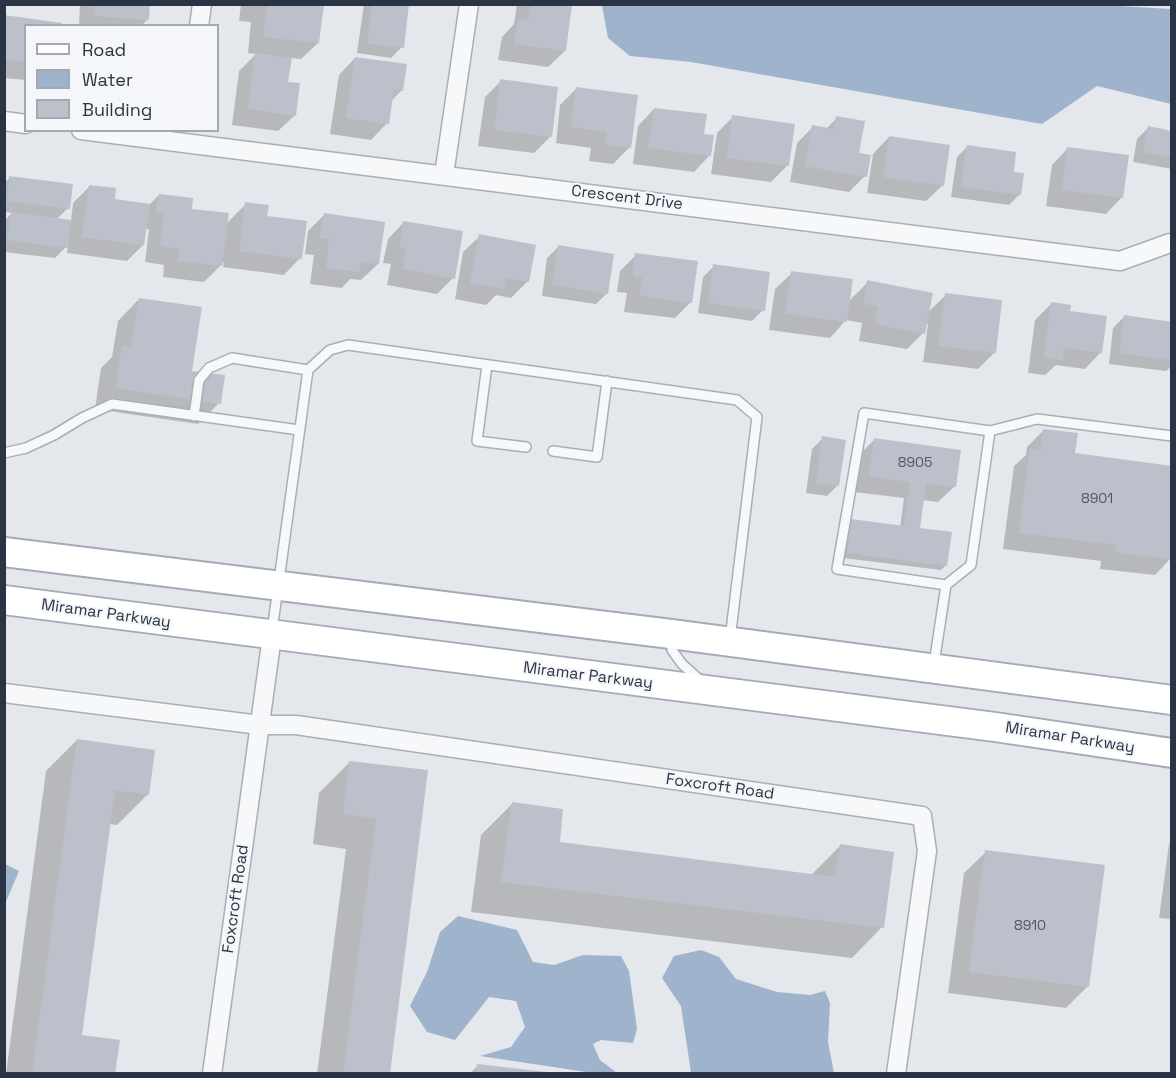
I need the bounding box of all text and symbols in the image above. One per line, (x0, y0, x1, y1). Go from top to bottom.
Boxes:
legend (24, 24, 219, 132)
text: Road (82, 38, 126, 61)
text: Water (82, 68, 133, 91)
text: Building (82, 98, 152, 121)
street label: Crescent Drive (570, 182, 684, 214)
house number: 8905 (898, 455, 932, 471)
house number: 8901 (1081, 491, 1113, 507)
street label: Miramar Parkway (40, 595, 172, 633)
street label: Miramar Parkway (522, 659, 654, 693)
street label: Miramar Parkway (1004, 718, 1136, 758)
street label: Foxcroft Road (665, 770, 775, 804)
street label: Foxcroft Road (219, 844, 253, 954)
house number: 8910 (1014, 918, 1046, 934)

